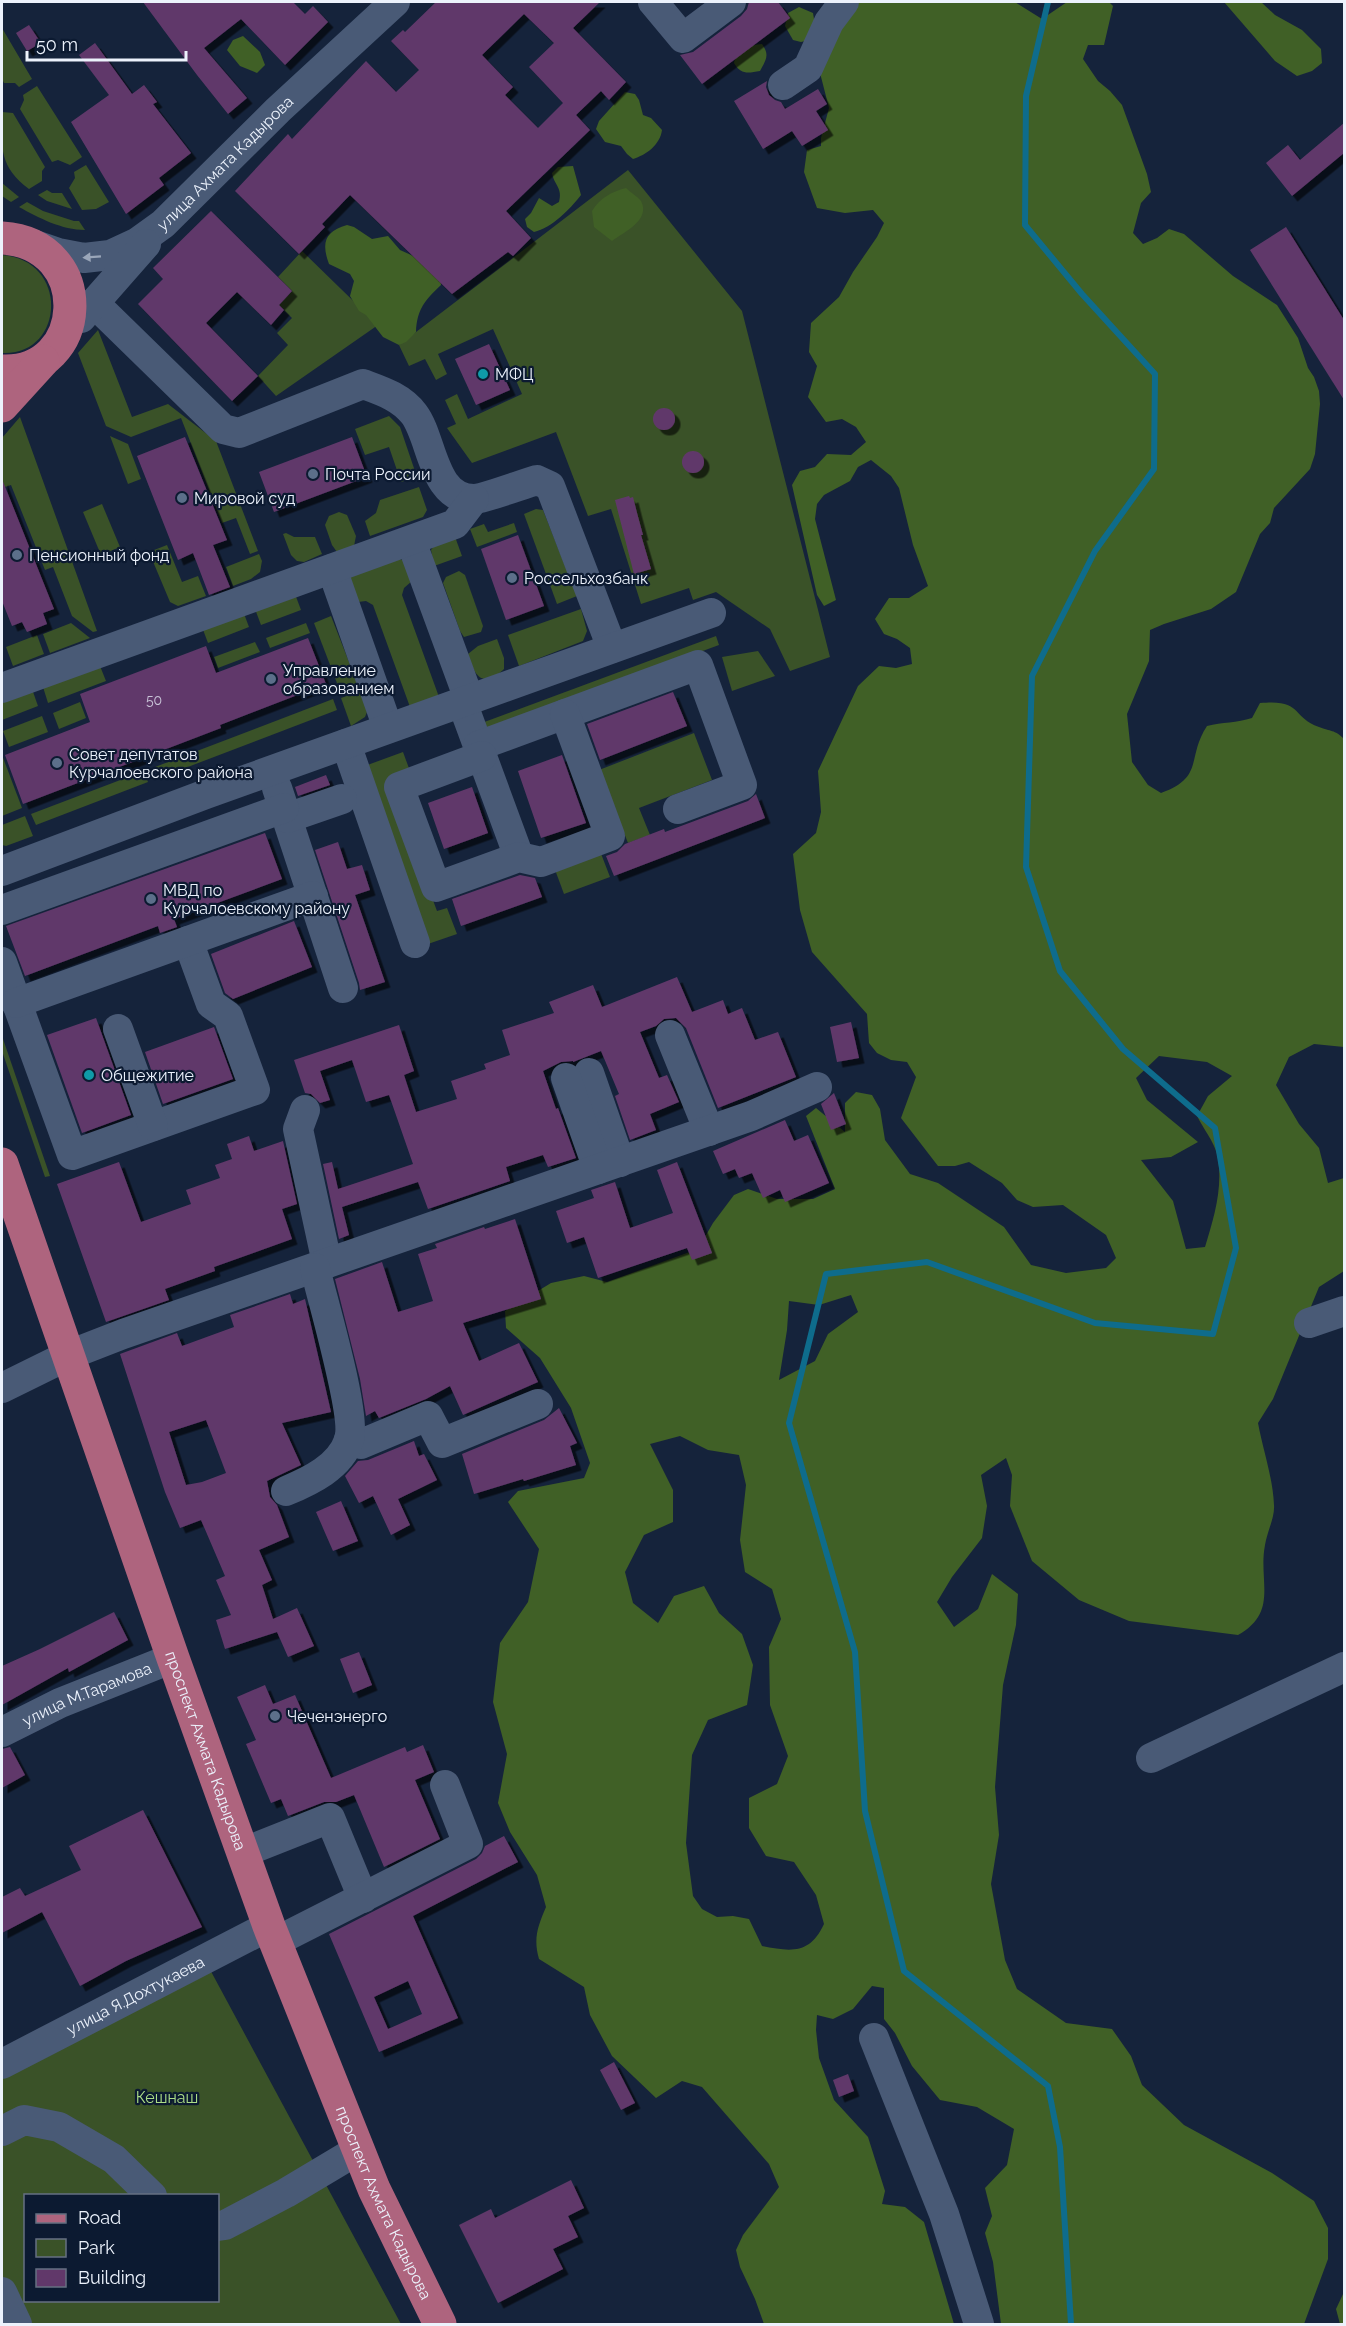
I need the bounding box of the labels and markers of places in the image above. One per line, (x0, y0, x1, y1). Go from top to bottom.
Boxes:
place label: МФЦ (495, 365, 534, 384)
marker: МФЦ (476, 367, 490, 381)
place label: Почта России (325, 465, 431, 484)
marker: Почта России (306, 467, 320, 481)
place label: Мировой суд (194, 489, 295, 508)
marker: Мировой суд (175, 491, 189, 505)
place label: Пенсионный фонд (29, 546, 169, 565)
marker: Пенсионный фонд (10, 548, 24, 562)
place label: Россельхозбанк (524, 569, 648, 588)
marker: Россельхозбанк (505, 571, 519, 585)
place label: Управление образованием (283, 661, 394, 698)
marker: Управление образованием (264, 672, 278, 686)
place label: Совет депутатов Курчалоевского района (69, 745, 253, 782)
marker: Совет депутатов Курчалоевского района (50, 756, 64, 770)
place label: МВД по Курчалоевскому району (163, 881, 350, 918)
marker: МВД по Курчалоевскому району (144, 892, 158, 906)
place label: Общежитие (101, 1066, 194, 1085)
marker: Общежитие (82, 1068, 96, 1082)
place label: Чеченэнерго (287, 1707, 387, 1726)
marker: Чеченэнерго (268, 1709, 282, 1723)

